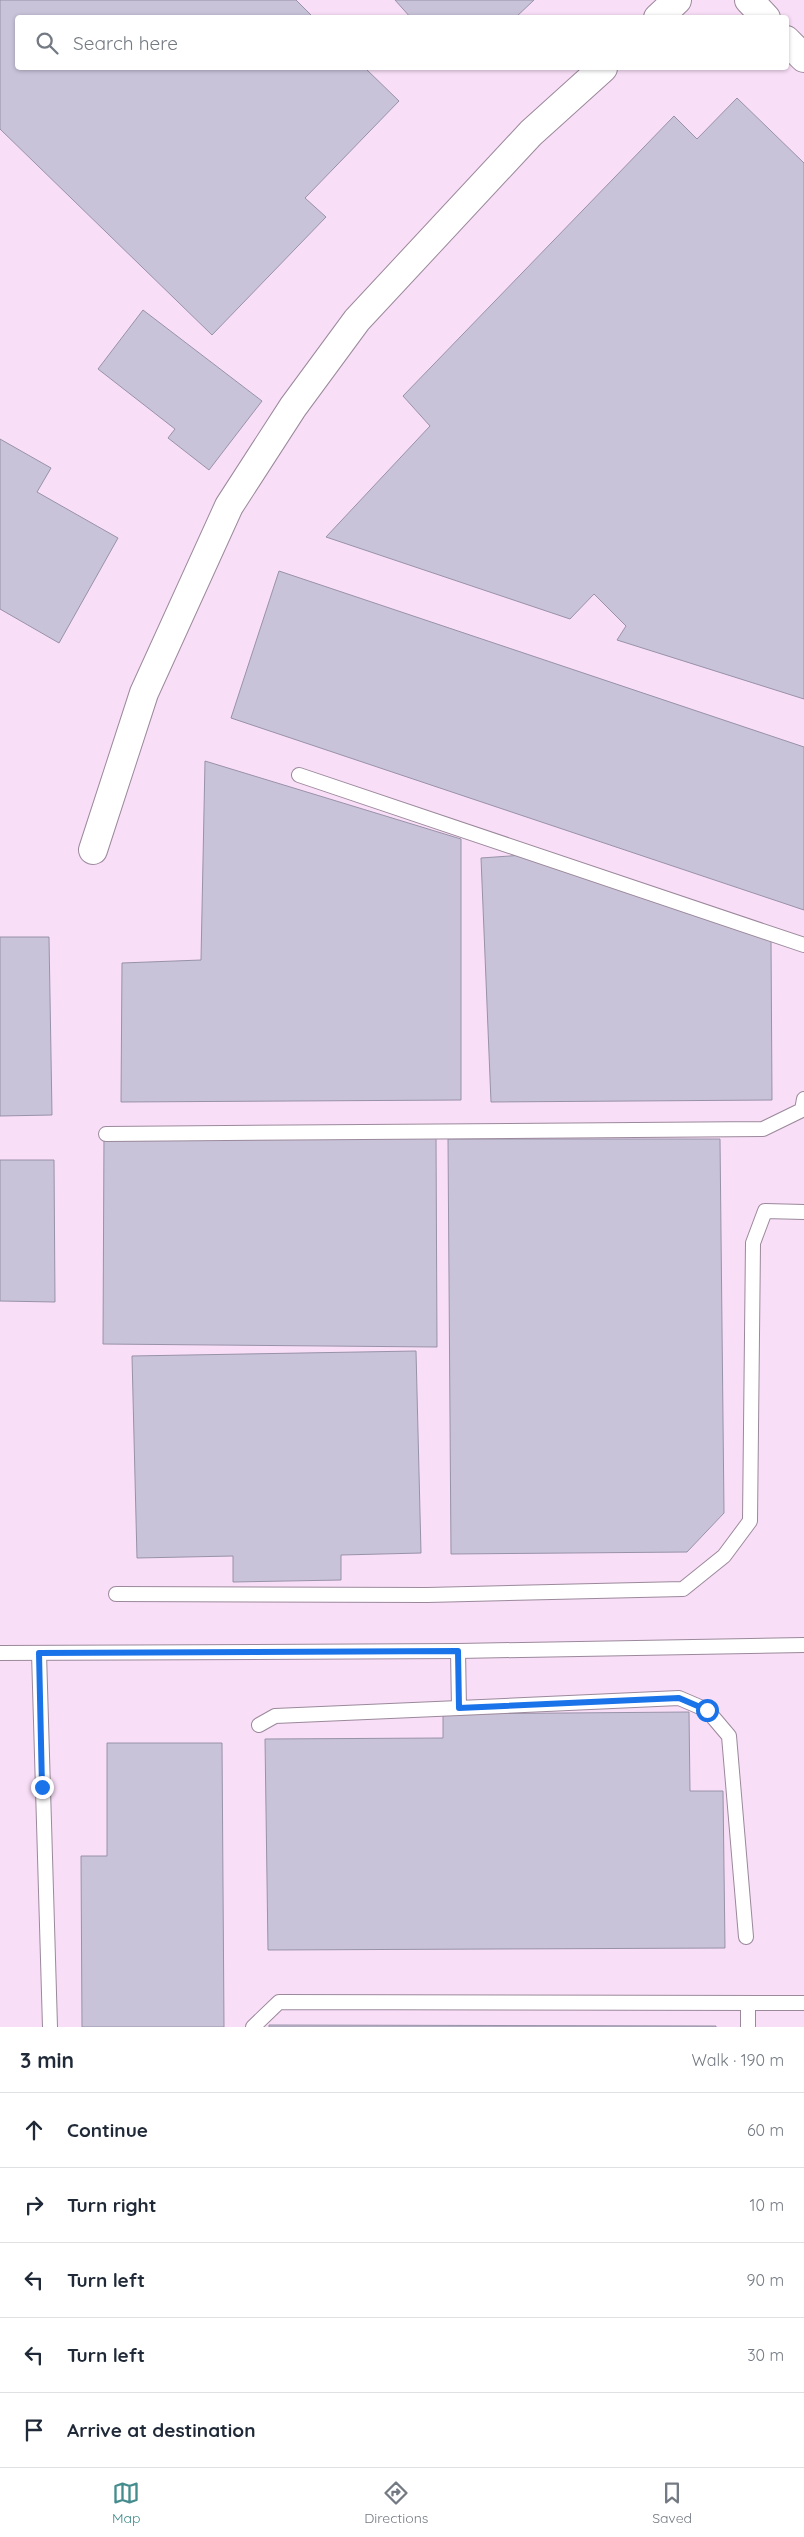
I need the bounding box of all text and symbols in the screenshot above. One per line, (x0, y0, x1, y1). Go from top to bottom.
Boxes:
search box (15, 15, 789, 70)
icon: search (33, 29, 61, 57)
text: Search here (73, 31, 178, 55)
route start (696, 1699, 719, 1722)
route end (31, 1776, 54, 1799)
text: 3 min (20, 2047, 74, 2073)
text: Walk · 190 m (692, 2050, 784, 2070)
icon: ahead (20, 2116, 48, 2144)
text: Continue (67, 2118, 148, 2142)
text: 60 m (747, 2120, 784, 2140)
icon: right (20, 2191, 48, 2219)
text: Turn right (67, 2193, 156, 2217)
text: 10 m (750, 2195, 784, 2215)
icon: left (20, 2266, 48, 2294)
text: Turn left (67, 2268, 145, 2292)
text: 90 m (747, 2270, 784, 2290)
icon: left (20, 2341, 48, 2369)
text: Turn left (67, 2343, 145, 2367)
text: 30 m (747, 2345, 784, 2365)
icon: arrive (20, 2416, 48, 2444)
text: Arrive at destination (67, 2418, 256, 2442)
tab: Map (112, 2479, 140, 2527)
tab: Directions (364, 2479, 428, 2527)
tab: Saved (652, 2479, 692, 2527)

